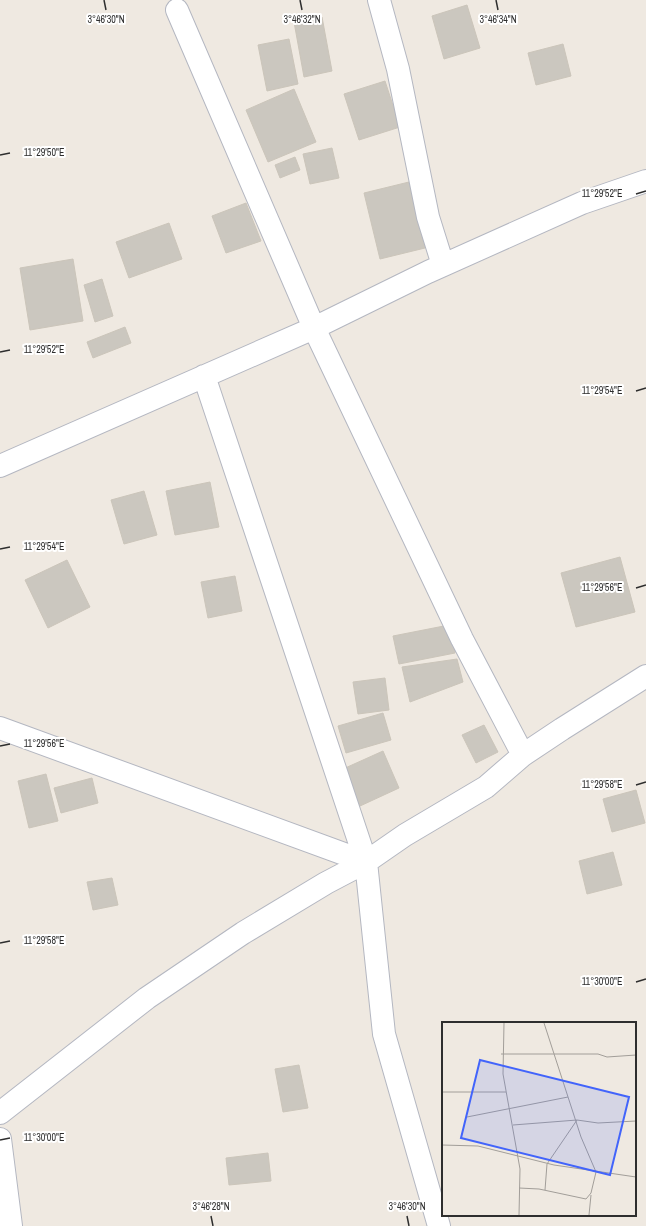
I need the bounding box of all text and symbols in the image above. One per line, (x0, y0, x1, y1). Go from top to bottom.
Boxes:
text: 3°46'30"N (87, 13, 125, 26)
text: 3°46'32"N (283, 13, 321, 26)
text: 3°46'34"N (479, 13, 517, 26)
text: 11°29'50"E (24, 146, 64, 159)
text: 11°29'52"E (582, 187, 622, 200)
text: 11°29'52"E (24, 343, 64, 356)
text: 11°29'54"E (582, 384, 622, 397)
text: 11°29'54"E (24, 540, 64, 553)
text: 11°29'56"E (582, 581, 622, 594)
text: 11°29'56"E (24, 737, 64, 750)
text: 11°29'58"E (582, 778, 622, 791)
text: 11°29'58"E (24, 934, 64, 947)
text: 11°30'00"E (582, 975, 622, 988)
inset map (442, 1022, 636, 1216)
text: 11°30'00"E (24, 1131, 64, 1144)
text: 3°46'28"N (192, 1200, 230, 1213)
text: 3°46'30"N (388, 1200, 426, 1213)

